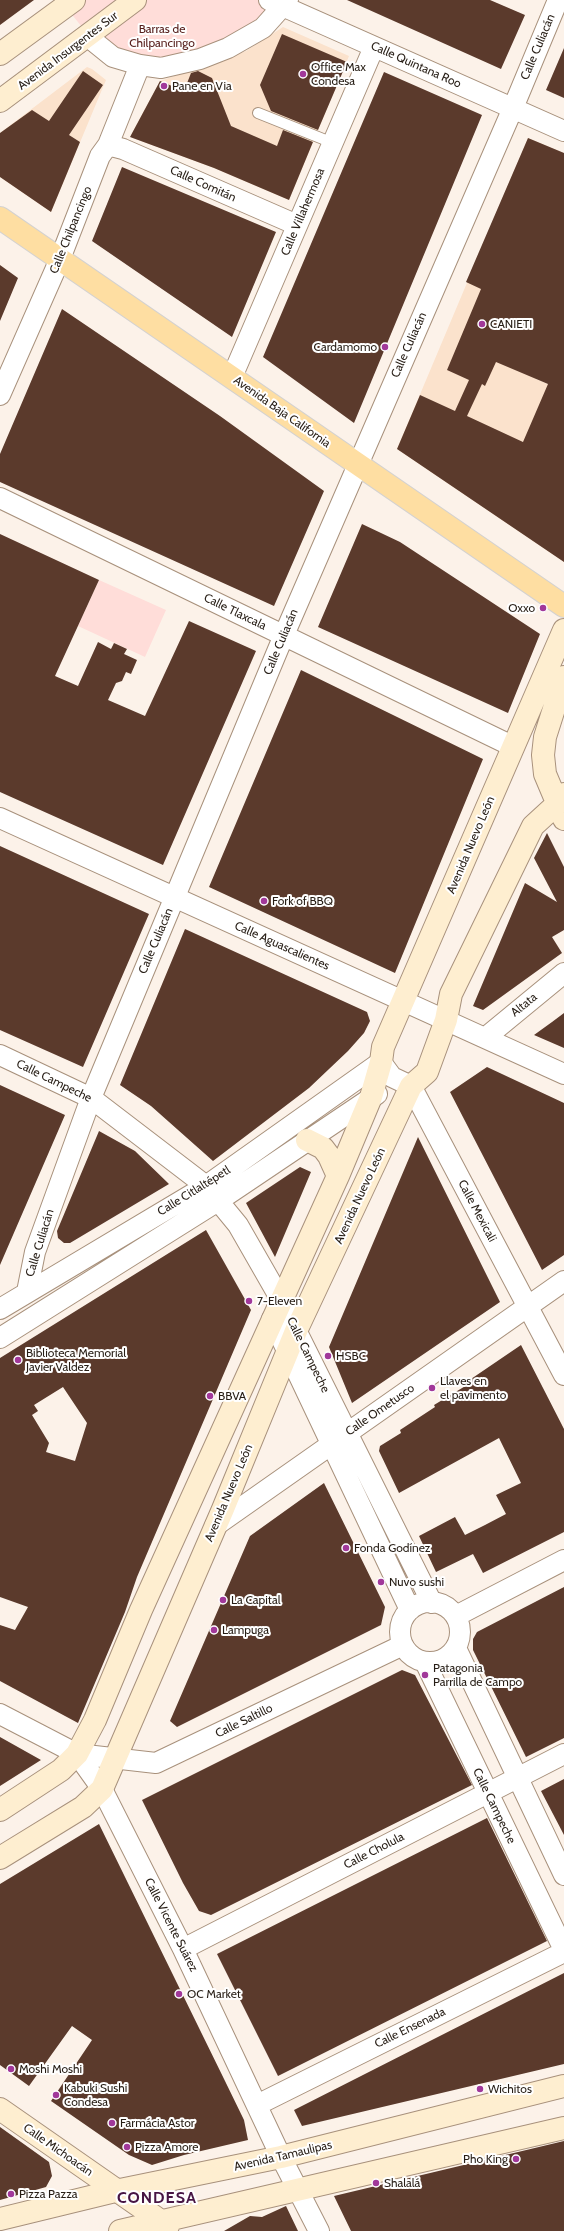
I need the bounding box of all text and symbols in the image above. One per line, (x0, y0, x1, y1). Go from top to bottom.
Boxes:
street label: Avenida Insurgentes Sur (15, 9, 121, 93)
street label: Calle Culiacán (518, 12, 558, 82)
park label: Barras de Chilpancingo (129, 22, 195, 50)
street label: Calle Quintana Roo (369, 39, 463, 91)
place label: Office Max Condesa (311, 60, 366, 88)
marker: Office Max Condesa (298, 69, 308, 79)
place label: Pane en Via (172, 79, 232, 93)
marker: Pane en Via (159, 81, 169, 91)
street label: Calle Comitán (168, 163, 238, 205)
street label: Calle Villahermosa (278, 166, 328, 258)
street label: Calle Chilpancingo (47, 184, 95, 276)
street label: Calle Culiacán (388, 310, 430, 380)
place label: CANIETI (490, 317, 532, 331)
marker: CANIETI (477, 319, 487, 329)
place label: Cardamomo (314, 340, 377, 354)
marker: Cardamomo (380, 342, 390, 352)
street label: Avenida Baja California (231, 373, 333, 451)
street label: Calle Tlaxcala (201, 591, 269, 633)
place label: Oxxo (508, 601, 535, 615)
marker: Oxxo (538, 603, 548, 613)
street label: Calle Culiacán (261, 607, 301, 677)
street label: Avenida Nuevo León (444, 794, 498, 896)
place label: Fork of BBQ (272, 894, 333, 908)
marker: Fork of BBQ (259, 896, 269, 906)
street label: Calle Culiacán (136, 906, 176, 976)
street label: Calle Aguascalientes (232, 919, 332, 973)
street label: Altata (508, 990, 540, 1020)
street label: Calle Campeche (14, 1057, 94, 1105)
street label: Avenida Nuevo León (331, 1146, 389, 1246)
street label: Calle Citlaltépetl (155, 1163, 233, 1219)
street label: Calle Mexicali (455, 1178, 499, 1244)
street label: Calle Culiacán (23, 1207, 57, 1279)
place label: 7-Eleven (257, 1294, 302, 1308)
marker: 7-Eleven (244, 1296, 254, 1306)
street label: Calle Campeche (284, 1315, 332, 1395)
place label: Biblioteca Memorial Javier Valdez (26, 1346, 126, 1374)
place label: HSBC (336, 1349, 366, 1363)
marker: HSBC (323, 1351, 333, 1361)
marker: Biblioteca Memorial Javier Valdez (13, 1355, 23, 1365)
place label: Llaves en el pavimento (440, 1374, 506, 1402)
street label: Calle Ometusco (343, 1381, 417, 1439)
marker: Llaves en el pavimento (427, 1383, 437, 1393)
place label: BBVA (218, 1389, 246, 1403)
marker: BBVA (205, 1391, 215, 1401)
street label: Avenida Nuevo León (202, 1442, 256, 1544)
place label: Fonda Godínez (354, 1541, 430, 1555)
marker: Fonda Godínez (341, 1543, 351, 1553)
place label: Nuvo sushi (389, 1575, 444, 1589)
marker: Nuvo sushi (376, 1577, 386, 1587)
place label: La Capital (231, 1593, 280, 1607)
marker: La Capital (218, 1595, 228, 1605)
place label: Lampuga (222, 1623, 269, 1637)
marker: Lampuga (209, 1625, 219, 1635)
place label: Patagonia Parrilla de Campo (433, 1661, 522, 1689)
marker: Patagonia Parrilla de Campo (420, 1670, 430, 1680)
street label: Calle Saltillo (213, 1701, 275, 1741)
street label: Calle Campeche (470, 1766, 518, 1846)
street label: Calle Cholula (341, 1830, 407, 1872)
street label: Calle Vicente Suárez (141, 1876, 201, 1974)
place label: OC Market (187, 1987, 241, 2001)
marker: OC Market (174, 1989, 184, 1999)
street label: Calle Ensenada (372, 2005, 448, 2051)
place label: Moshi Moshi (19, 2062, 82, 2076)
marker: Moshi Moshi (6, 2064, 16, 2074)
place label: Kabuki Sushi Condesa (64, 2081, 127, 2109)
place label: Wichitos (488, 2082, 532, 2096)
marker: Wichitos (475, 2084, 485, 2094)
marker: Kabuki Sushi Condesa (51, 2090, 61, 2100)
place label: Farmácia Astor (120, 2116, 195, 2130)
marker: Farmácia Astor (107, 2118, 117, 2128)
street label: Calle Michoacán (20, 2121, 96, 2179)
street label: Avenida Tamaulipas (233, 2138, 333, 2174)
place label: Pizza Amore (135, 2140, 198, 2154)
marker: Pizza Amore (122, 2142, 132, 2152)
place label: Pho King (463, 2152, 508, 2166)
marker: Pho King (511, 2154, 521, 2164)
place label: Shalalá (384, 2176, 420, 2190)
marker: Shalalá (371, 2178, 381, 2188)
place label: Pizza Pazza (19, 2187, 78, 2201)
district label: CONDESA (117, 2188, 197, 2208)
marker: Pizza Pazza (6, 2189, 16, 2199)

